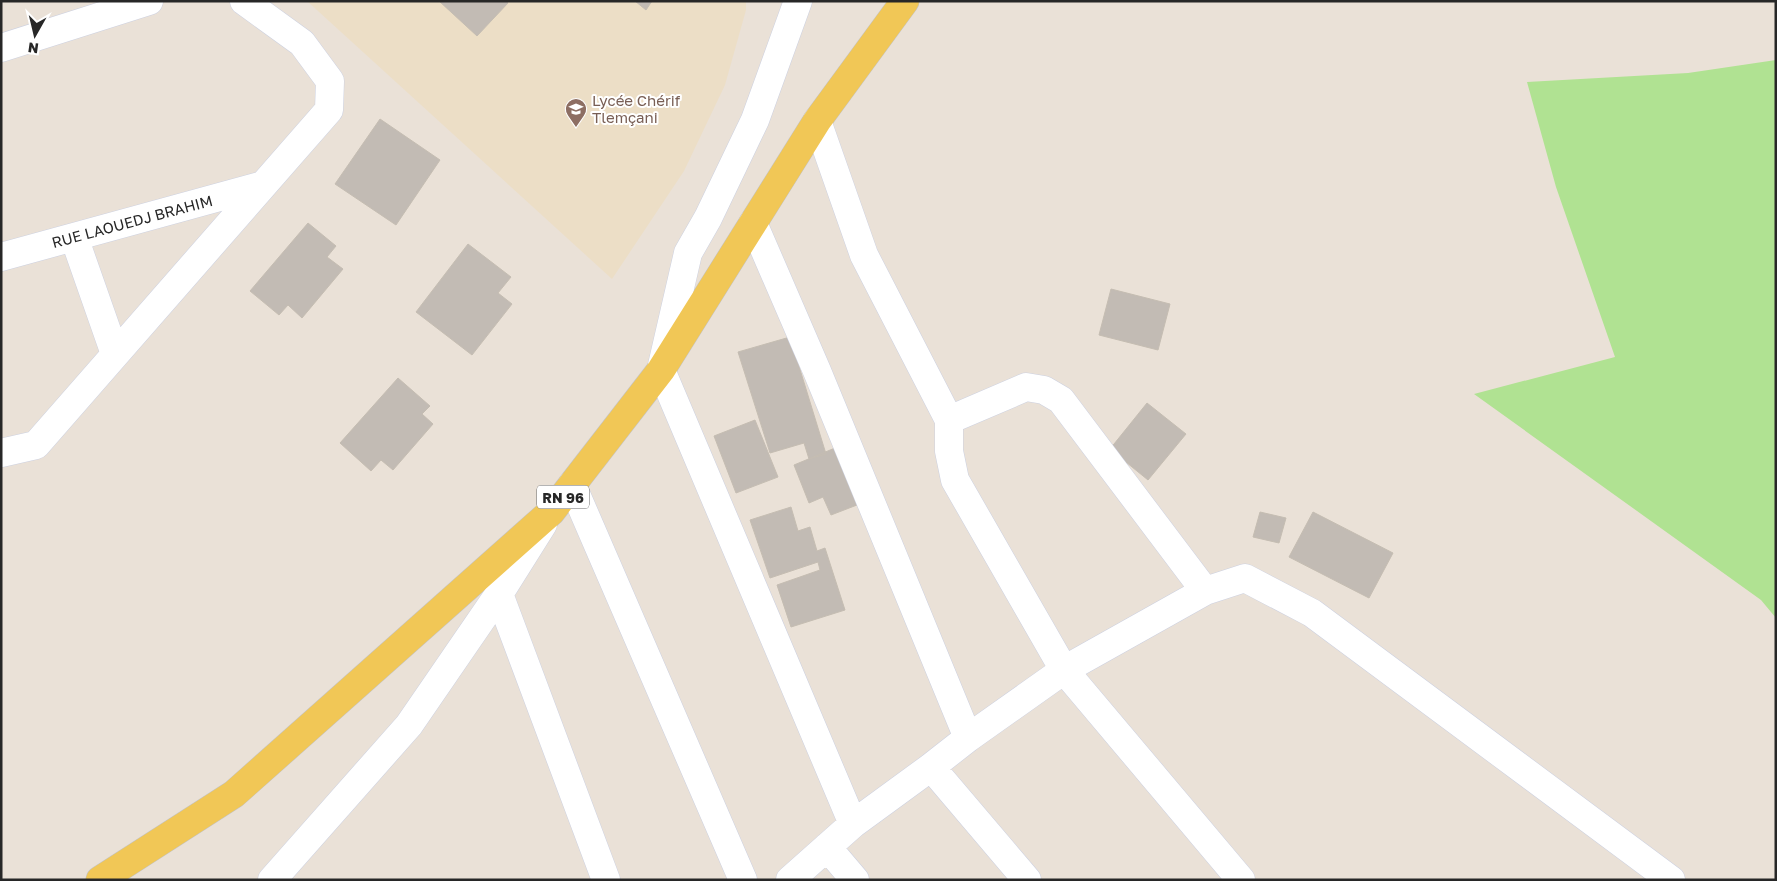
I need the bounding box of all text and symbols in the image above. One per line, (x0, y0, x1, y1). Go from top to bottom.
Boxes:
north arrow (10, 10, 60, 60)
text: N (27, 39, 40, 58)
place label: Lycée Chérif Tlemçani (592, 91, 681, 126)
school or university icon: Lycée Chérif Tlemçani (564, 97, 588, 128)
street label: RUE LAOUEDJ BRAHIM (50, 191, 214, 251)
road number: RN 96 (537, 486, 589, 508)

